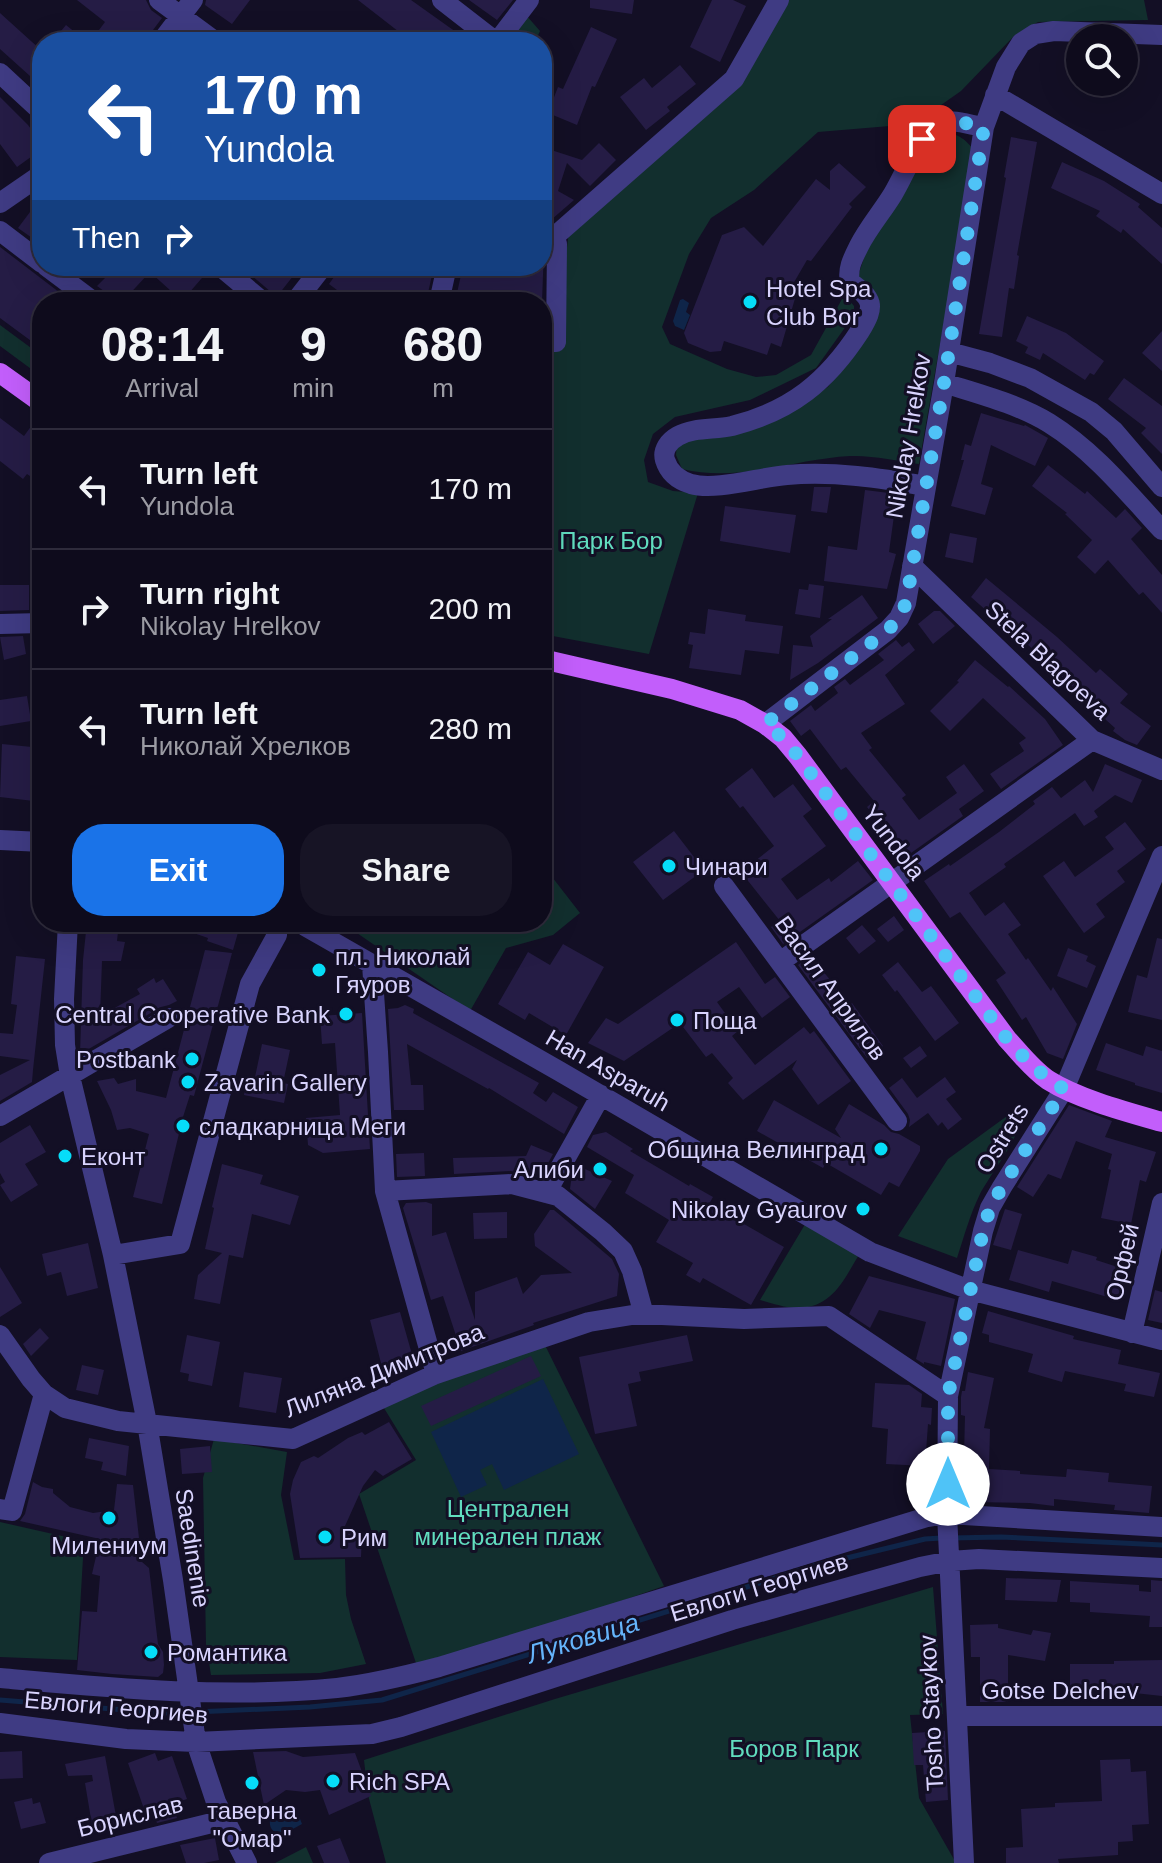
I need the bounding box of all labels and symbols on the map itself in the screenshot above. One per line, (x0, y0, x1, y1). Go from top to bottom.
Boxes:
pin (888, 105, 956, 173)
place label: Hotel Spa Club Bor (766, 275, 872, 330)
marker: Hotel Spa Club Bor (741, 293, 759, 311)
street label: Nikolay Hrelkov (880, 352, 936, 520)
park label: Парк Бор (559, 527, 663, 554)
street label: Stela Blagoeva (980, 595, 1117, 725)
street label: Yundola (857, 799, 931, 885)
place label: Чинари (685, 853, 768, 880)
marker: Чинари (660, 857, 678, 875)
street label: Васил Априлов (770, 911, 892, 1065)
place label: пл. Николай Гяуров (335, 943, 470, 998)
marker: пл. Николай Гяуров (310, 961, 328, 979)
place label: Central Cooperative Bank (55, 1001, 331, 1028)
marker: Central Cooperative Bank (337, 1005, 355, 1023)
place label: Поща (693, 1007, 757, 1034)
marker: Поща (668, 1011, 686, 1029)
street label: Han Asparuh (541, 1024, 675, 1116)
place label: Postbank (76, 1046, 177, 1073)
marker: Postbank (183, 1050, 201, 1068)
place label: Zavarin Gallery (204, 1069, 367, 1096)
marker: Zavarin Gallery (179, 1073, 197, 1091)
street label: Ostrets (970, 1098, 1034, 1178)
place label: сладкарница Меги (199, 1113, 406, 1140)
marker: сладкарница Меги (174, 1117, 192, 1135)
place label: Община Велинград (647, 1136, 865, 1163)
marker: Община Велинград (872, 1140, 890, 1158)
place label: Еконт (81, 1143, 145, 1170)
marker: Еконт (56, 1147, 74, 1165)
place label: Алиби (513, 1156, 584, 1183)
marker: Алиби (591, 1160, 609, 1178)
place label: Nikolay Gyaurov (671, 1196, 847, 1223)
marker: Nikolay Gyaurov (854, 1200, 872, 1218)
street label: Орфей (1100, 1221, 1144, 1303)
street label: Лиляна Димитрова (280, 1317, 488, 1422)
position arrow (906, 1442, 990, 1526)
street label: Saedinenie (170, 1487, 216, 1609)
park label: Централен минерален плаж (415, 1495, 601, 1550)
marker: Милениум (100, 1509, 118, 1527)
place label: Рим (341, 1524, 387, 1551)
marker: Рим (316, 1528, 334, 1546)
place label: Милениум (51, 1532, 167, 1559)
street label: Евлоги Георгиев (667, 1547, 851, 1627)
water label: Луковица (522, 1607, 642, 1670)
street label: Tosho Staykov (913, 1634, 949, 1792)
place label: Романтика (167, 1639, 288, 1666)
marker: Романтика (142, 1643, 160, 1661)
street label: Gotse Delchev (981, 1677, 1139, 1704)
street label: Евлоги Георгиев (23, 1686, 209, 1728)
park label: Боров Парк (729, 1735, 859, 1762)
place label: Rich SPA (349, 1768, 450, 1795)
marker: Rich SPA (324, 1772, 342, 1790)
marker: таверна "Омар" (243, 1774, 261, 1792)
street label: Борислав (74, 1790, 186, 1842)
place label: таверна "Омар" (207, 1797, 298, 1852)

